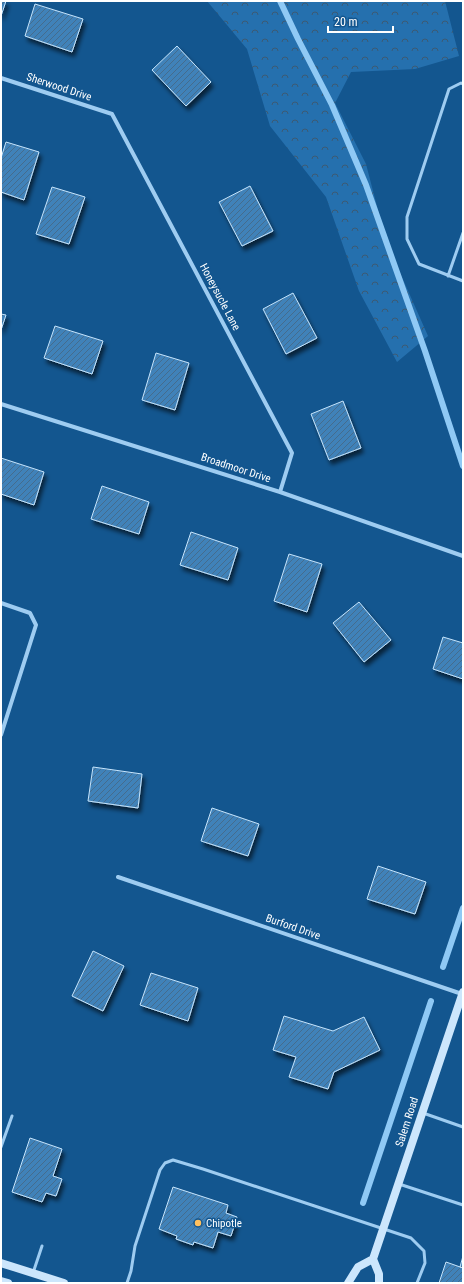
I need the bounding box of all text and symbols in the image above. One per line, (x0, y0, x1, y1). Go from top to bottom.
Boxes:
scale bar (328, 8, 393, 34)
text: 20 m (334, 15, 358, 29)
street label: Sherwood Drive (25, 70, 93, 104)
street label: Honeysucle Lane (197, 261, 243, 333)
street label: Broadmoor Drive (199, 451, 273, 485)
street label: Burford Drive (264, 912, 322, 942)
street label: Salem Road (393, 1095, 421, 1149)
place label: Chipotle (206, 1217, 242, 1230)
marker: Chipotle (193, 1218, 203, 1228)

